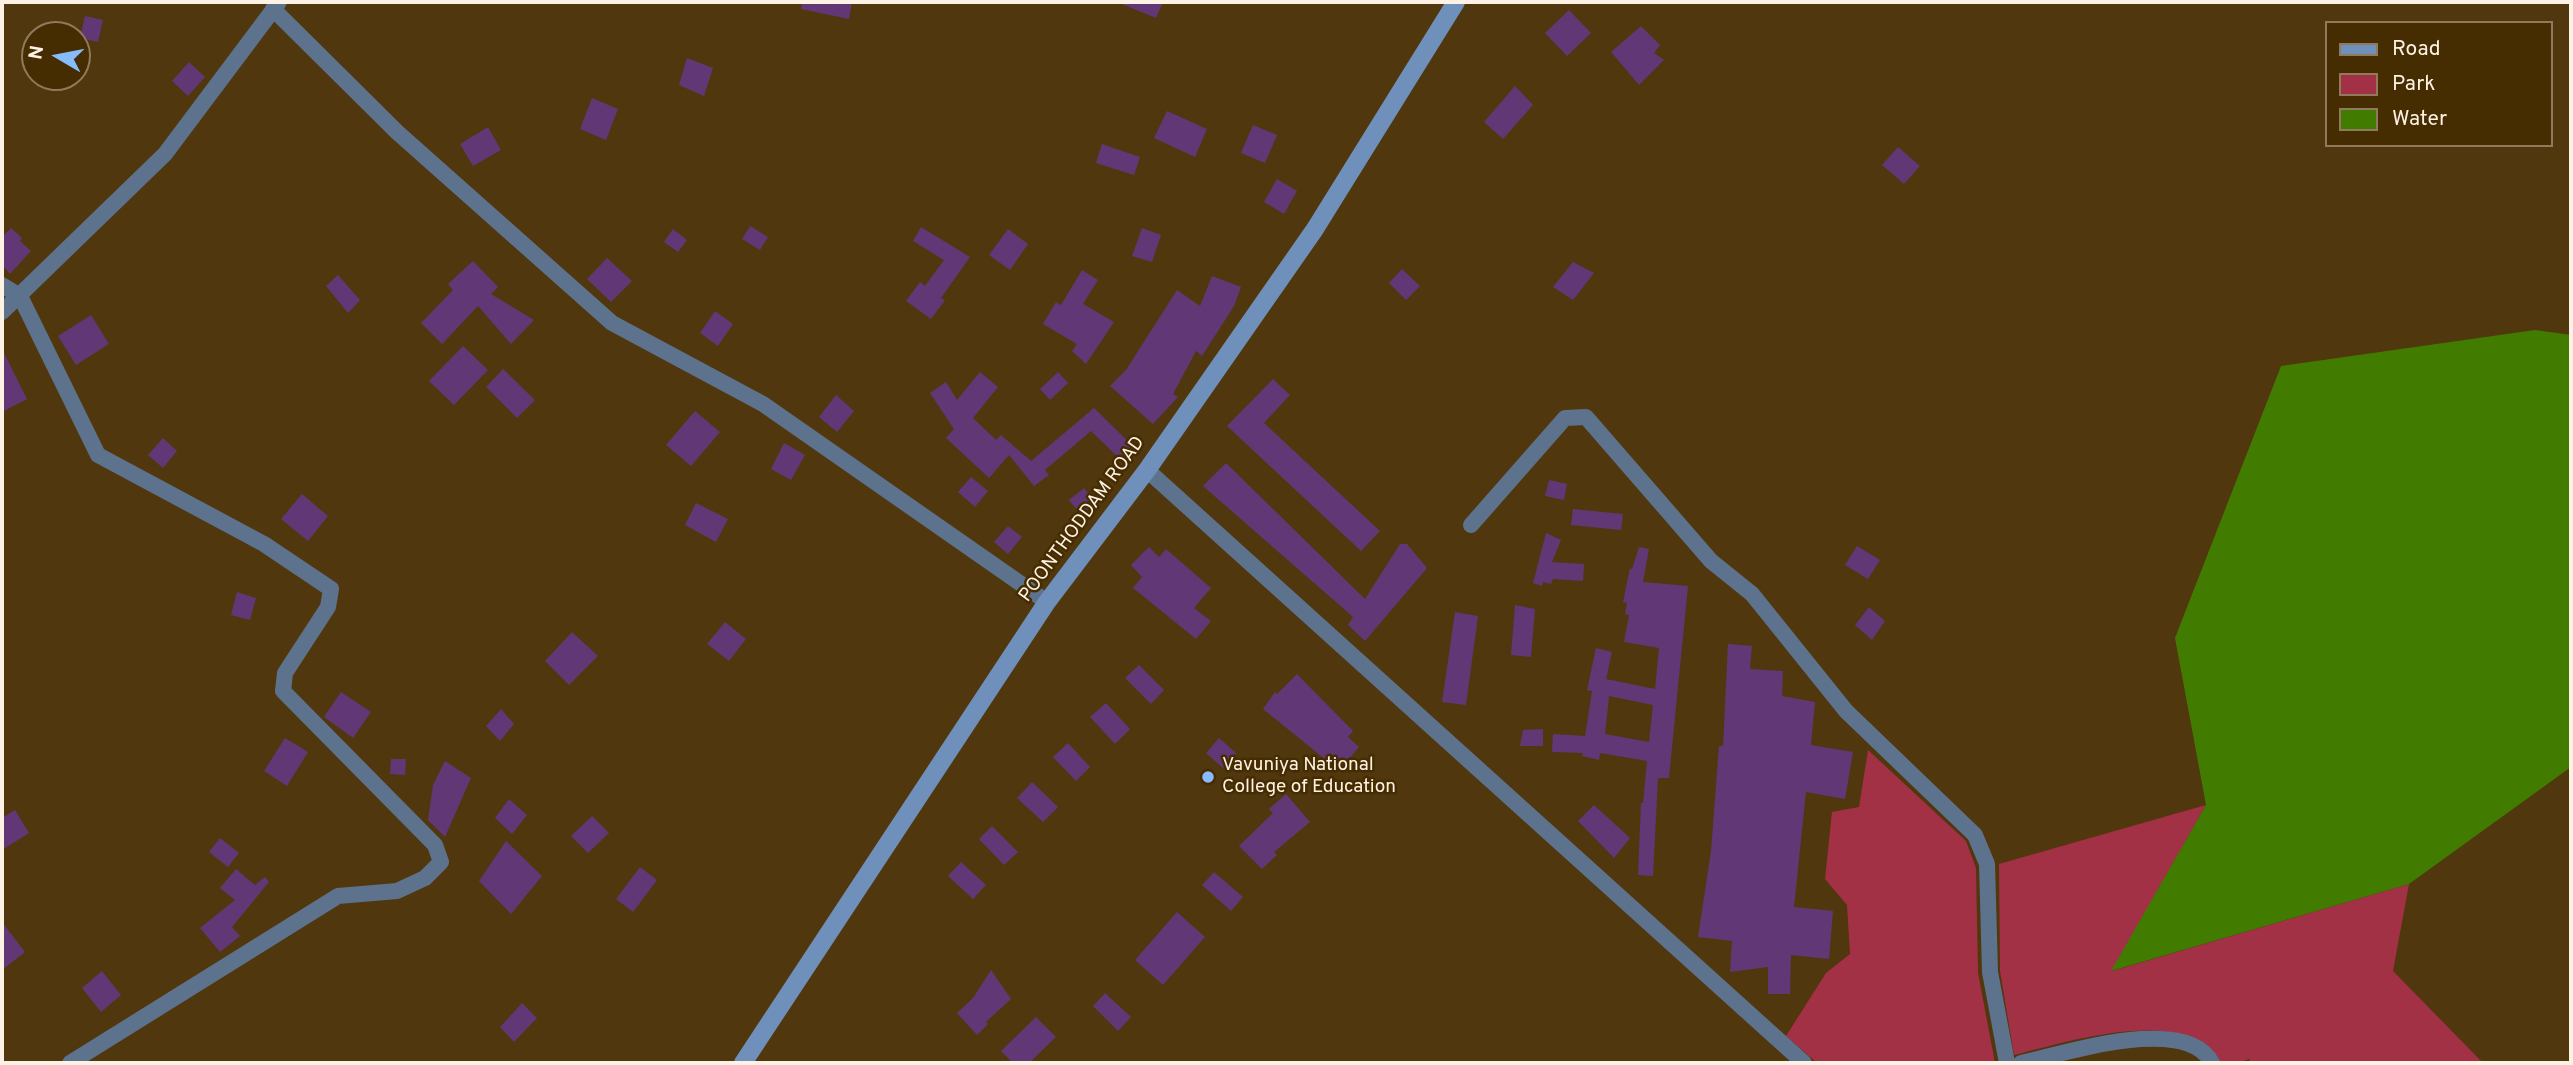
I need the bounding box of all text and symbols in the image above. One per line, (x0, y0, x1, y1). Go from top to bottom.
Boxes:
north arrow (21, 21, 91, 91)
legend (2324, 21, 2552, 147)
text: Road (2392, 36, 2441, 63)
text: N (24, 44, 50, 62)
text: Park (2392, 71, 2435, 98)
text: Water (2392, 106, 2447, 133)
street label: POONTHODDAM ROAD (1015, 433, 1151, 607)
place label: Vavuniya National College of Education (1222, 755, 1396, 799)
marker: Vavuniya National College of Education (1200, 769, 1216, 785)

